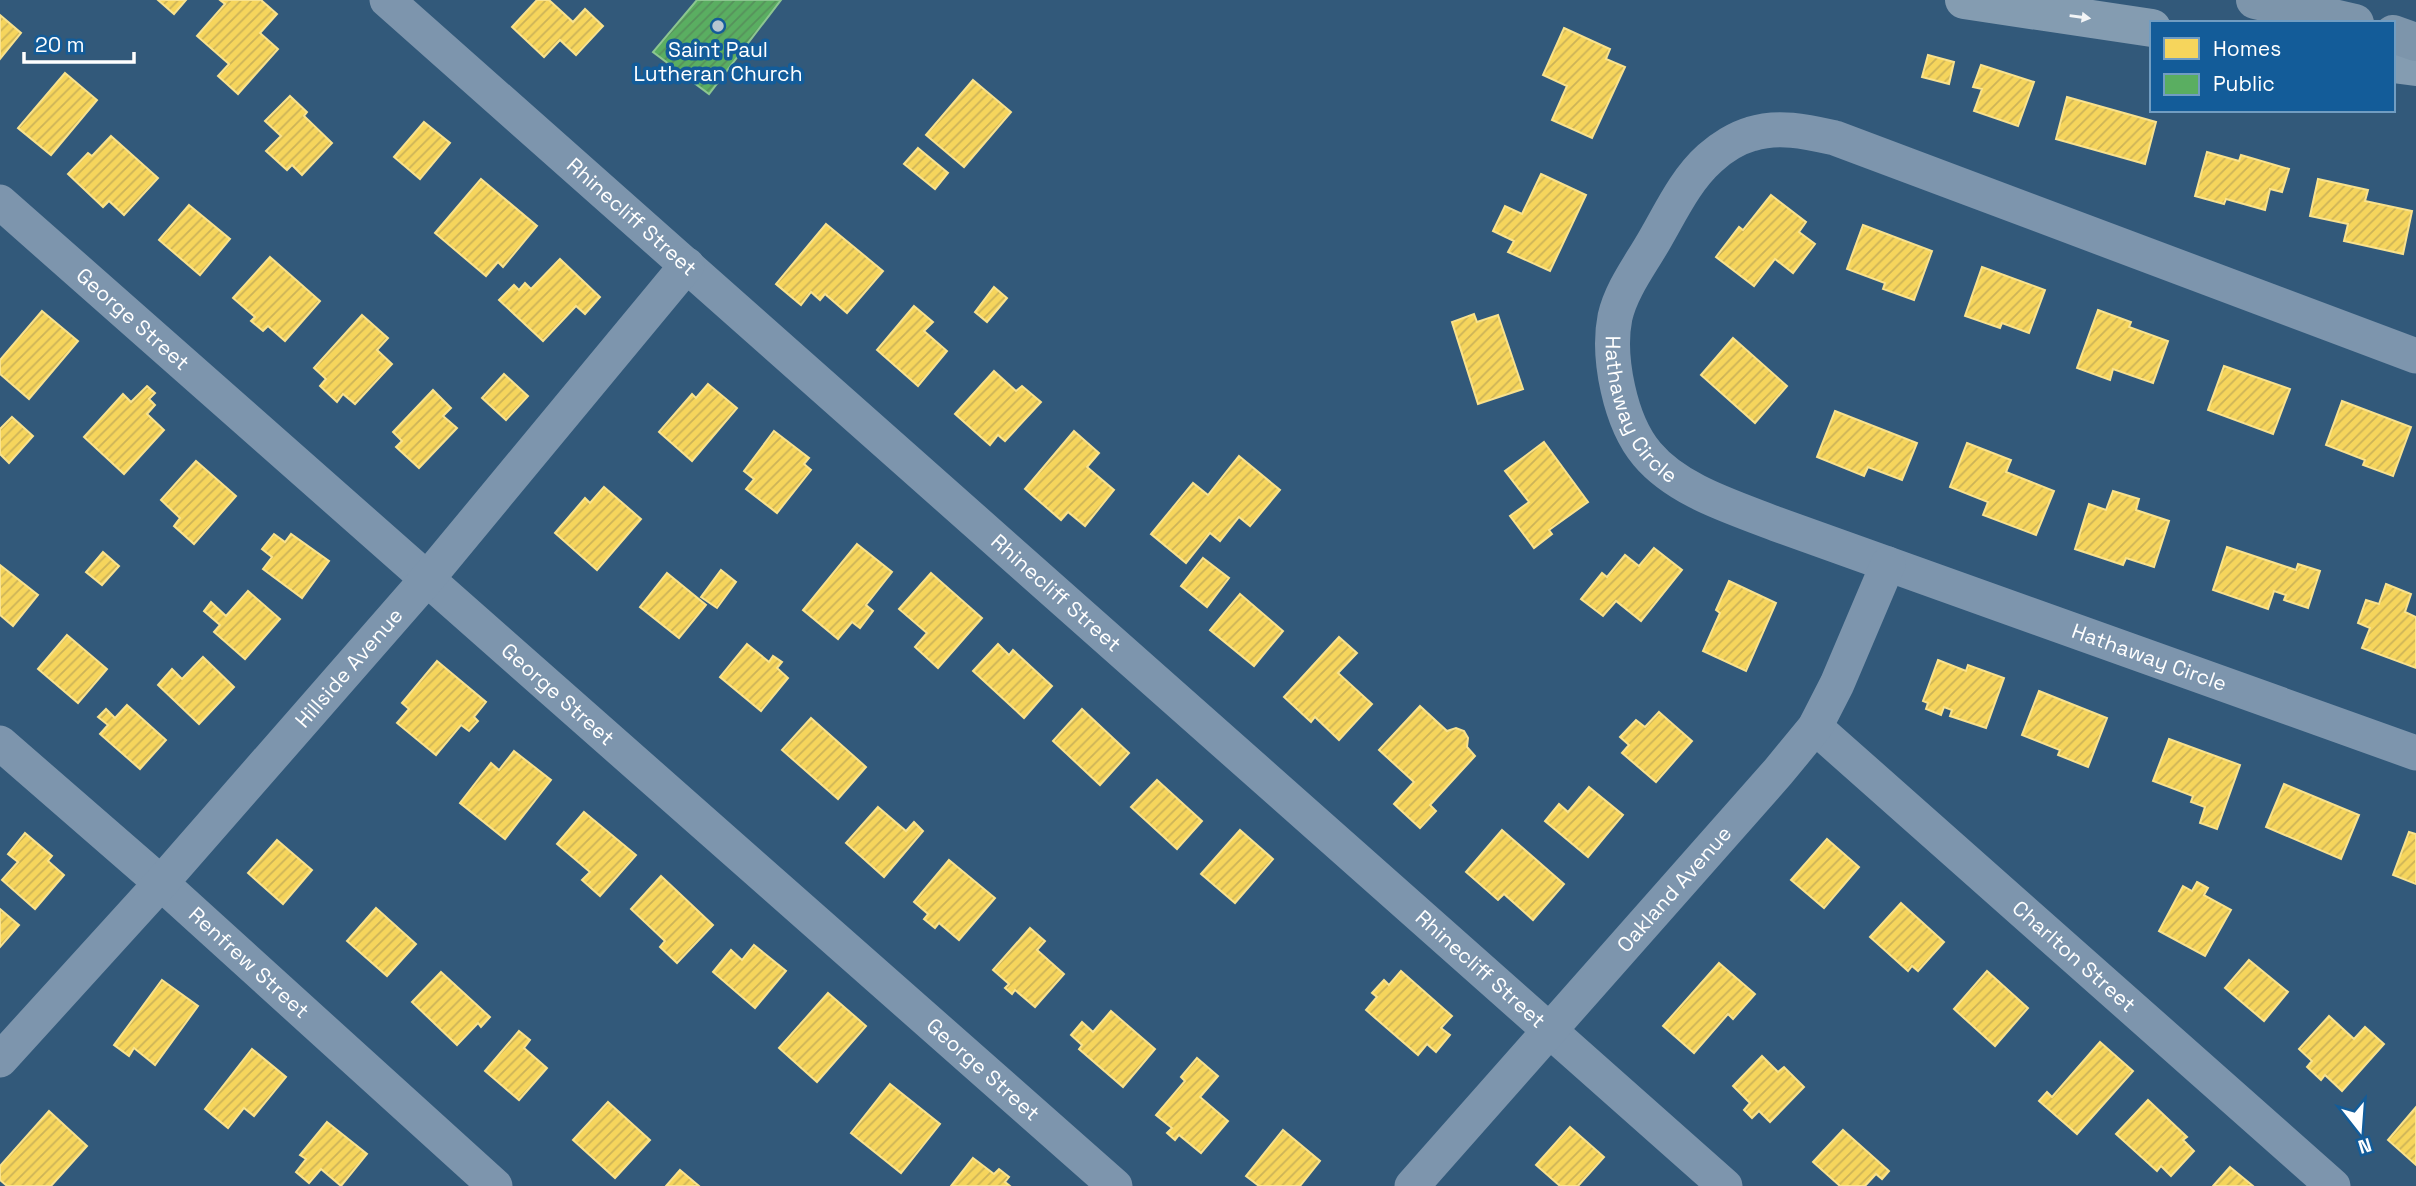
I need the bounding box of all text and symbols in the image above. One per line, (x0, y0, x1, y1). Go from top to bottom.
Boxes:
one-way arrow (2069, 12, 2091, 23)
marker: Saint Paul Lutheran Church (710, 18, 726, 34)
scale bar (24, 21, 135, 65)
legend (2150, 21, 2395, 112)
text: 20 m (35, 31, 85, 58)
text: Homes (2213, 35, 2281, 62)
place label: Saint Paul Lutheran Church (633, 36, 803, 87)
text: Public (2213, 70, 2275, 97)
street label: Rhinecliff Street (561, 152, 703, 281)
street label: George Street (71, 262, 195, 376)
street label: Hathaway Circle (1600, 335, 1683, 489)
street label: Rhinecliff Street (986, 528, 1127, 658)
street label: Hillside Avenue (289, 602, 409, 733)
street label: Hathaway Circle (2068, 617, 2231, 697)
street label: George Street (496, 637, 620, 751)
street label: Oakland Avenue (1611, 820, 1737, 958)
street label: Charlton Street (2007, 894, 2142, 1018)
street label: Renfrew Street (183, 901, 315, 1024)
street label: Rhinecliff Street (1410, 904, 1551, 1034)
street label: George Street (921, 1012, 1046, 1126)
north arrow (2325, 1095, 2395, 1165)
text: N (2355, 1132, 2375, 1160)

